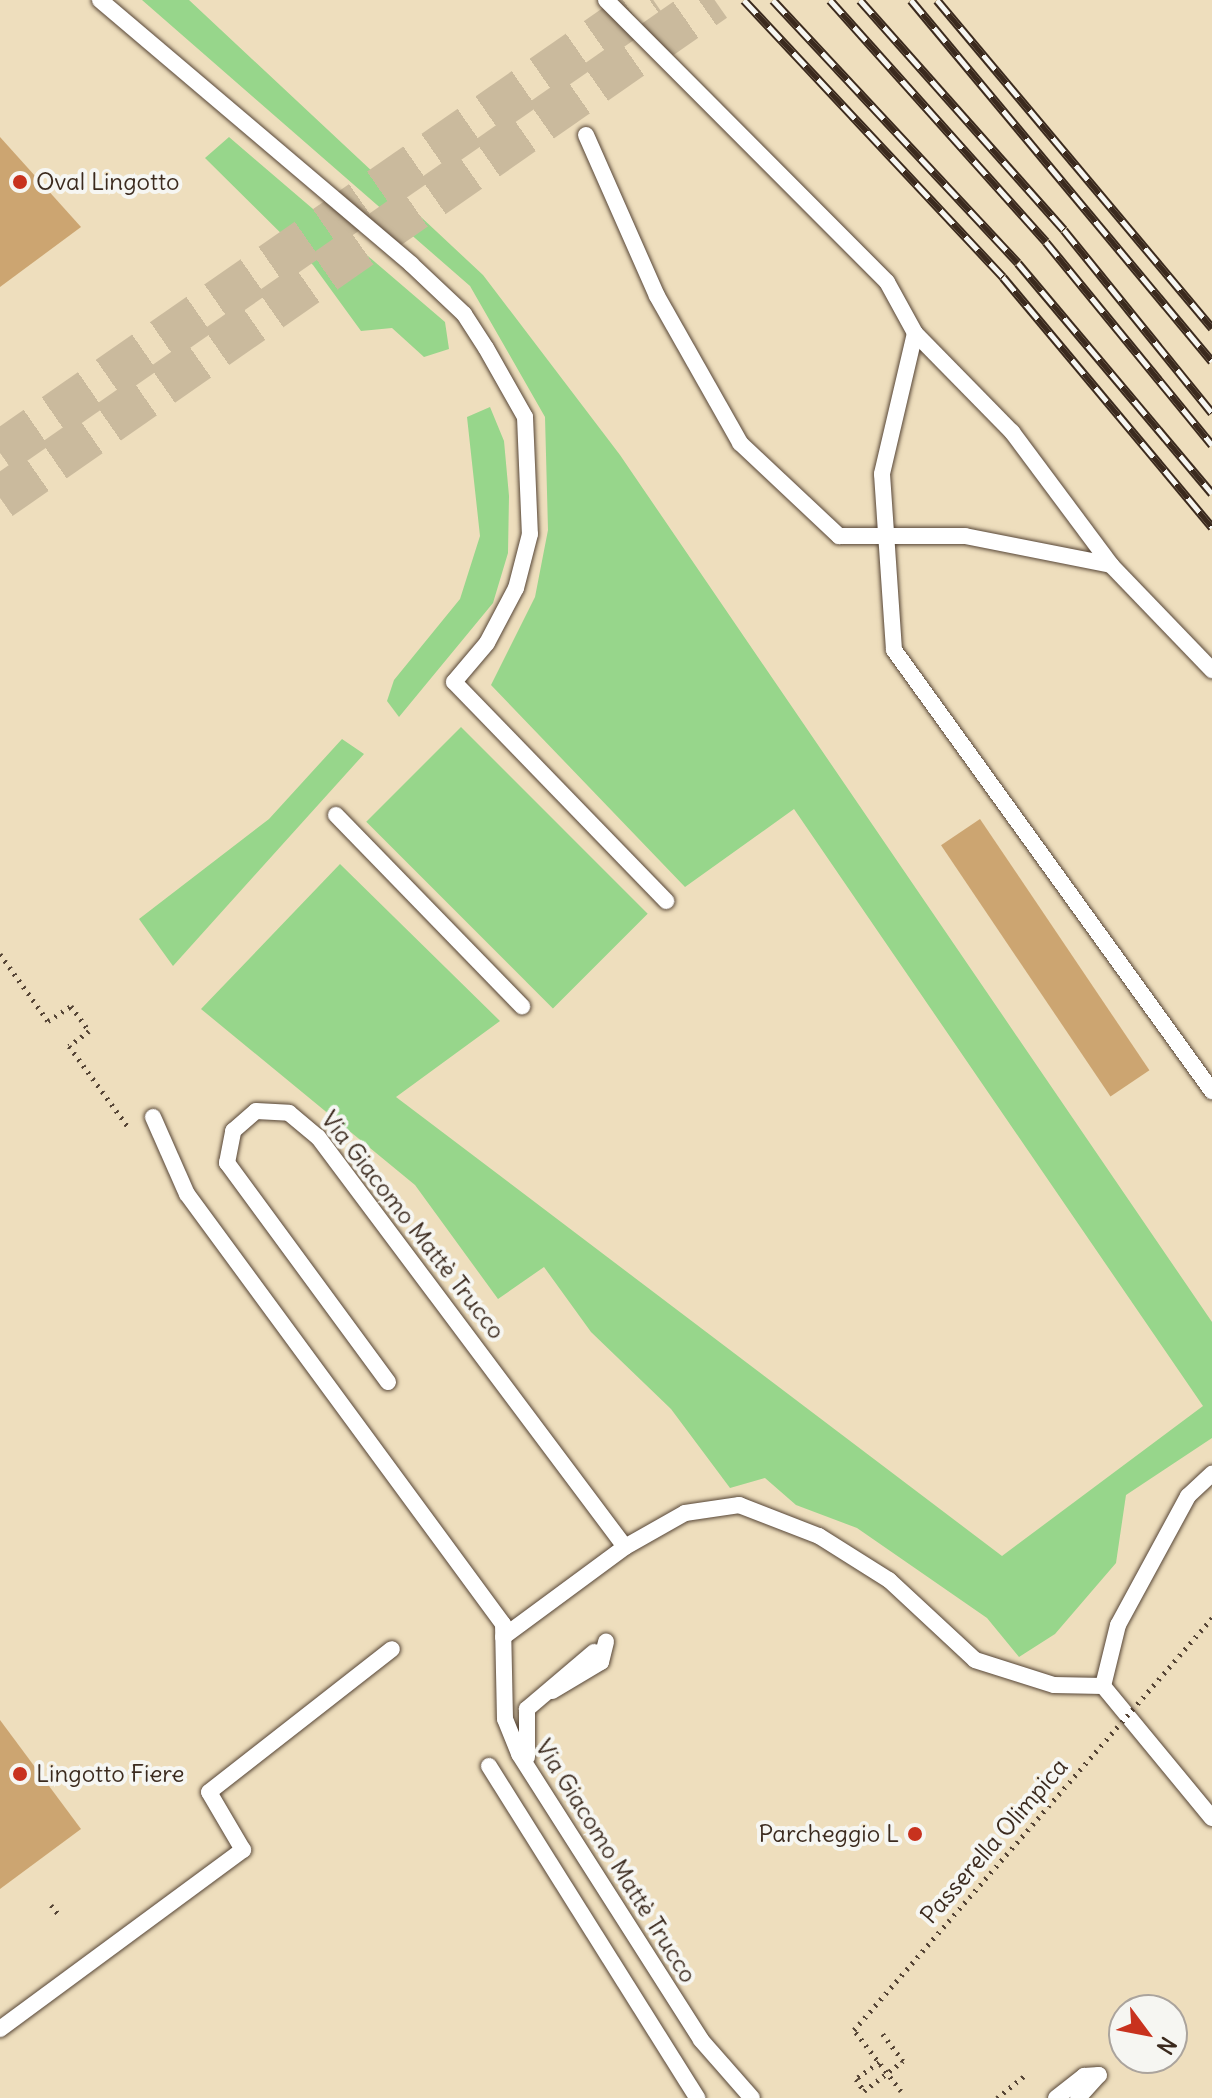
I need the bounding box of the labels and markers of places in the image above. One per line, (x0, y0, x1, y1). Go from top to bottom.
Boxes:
place label: Oval Lingotto (36, 168, 180, 196)
marker: Oval Lingotto (11, 173, 29, 191)
place label: Lingotto Fiere (36, 1760, 184, 1788)
marker: Lingotto Fiere (11, 1765, 29, 1783)
place label: Parcheggio L (758, 1820, 899, 1848)
marker: Parcheggio L (906, 1825, 924, 1843)

